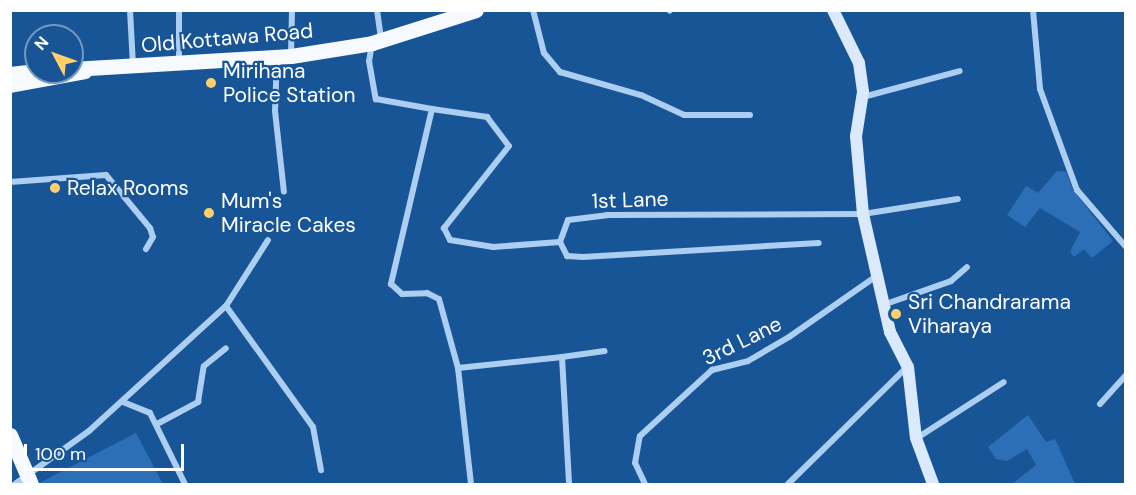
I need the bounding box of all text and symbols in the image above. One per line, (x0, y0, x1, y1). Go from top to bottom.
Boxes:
street label: Old Kottawa Road (140, 18, 314, 58)
north arrow (24, 24, 84, 84)
text: N (30, 32, 53, 54)
place label: Mirihana Police Station (223, 58, 356, 108)
marker: Mirihana Police Station (204, 76, 218, 90)
place label: Relax Rooms (67, 175, 189, 201)
marker: Relax Rooms (48, 181, 62, 195)
street label: 1st Lane (591, 186, 669, 214)
place label: Mum's Miracle Cakes (221, 188, 356, 238)
marker: Mum's Miracle Cakes (202, 206, 216, 220)
place label: Sri Chandrarama Viharaya (908, 289, 1071, 339)
marker: Sri Chandrarama Viharaya (889, 307, 903, 321)
street label: 3rd Lane (698, 311, 786, 371)
scale bar (27, 432, 188, 470)
text: 100 m (35, 442, 86, 466)

